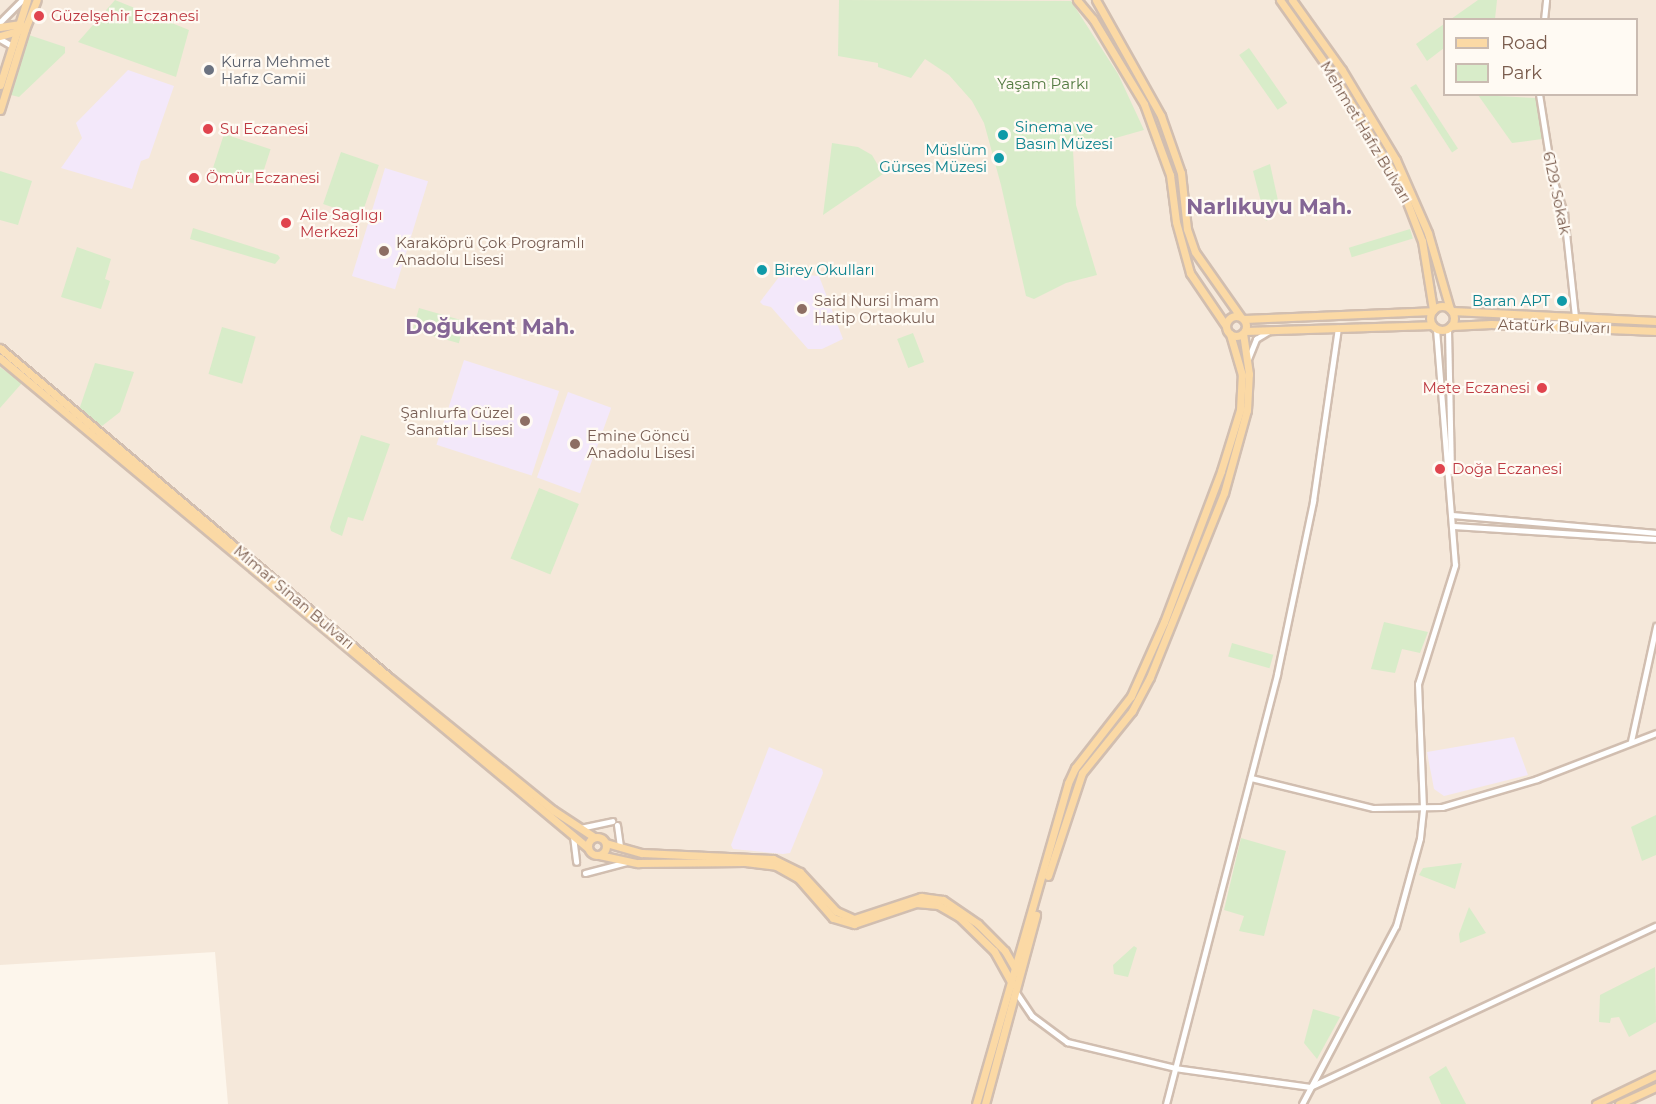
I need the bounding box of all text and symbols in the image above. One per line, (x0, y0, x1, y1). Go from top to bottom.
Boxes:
place label: Güzelşehir Eczanesi (51, 7, 199, 25)
marker: Güzelşehir Eczanesi (32, 9, 46, 23)
legend (1443, 18, 1638, 96)
text: Road (1501, 32, 1548, 54)
place label: Kurra Mehmet Hafız Camii (221, 52, 330, 87)
street label: Mehmet Hafız Bulvarı (1316, 58, 1416, 206)
text: Park (1501, 62, 1542, 84)
marker: Kurra Mehmet Hafız Camii (202, 63, 216, 77)
park label: Yaşam Parkı (997, 75, 1089, 93)
place label: Sinema ve Basın Müzesi (1015, 117, 1113, 152)
place label: Su Eczanesi (220, 120, 309, 138)
marker: Su Eczanesi (201, 122, 215, 136)
marker: Sinema ve Basın Müzesi (996, 128, 1010, 142)
place label: Müslüm Gürses Müzesi (879, 140, 987, 175)
street label: 6129. Sokak (1539, 150, 1575, 236)
marker: Müslüm Gürses Müzesi (992, 151, 1006, 165)
place label: Ömür Eczanesi (206, 169, 320, 187)
marker: Ömür Eczanesi (187, 171, 201, 185)
district label: Narlıkuyu Mah. (1186, 194, 1352, 220)
place label: Aile Saglıgı Merkezi (300, 205, 383, 240)
marker: Aile Saglıgı Merkezi (277, 214, 295, 232)
place label: Karaköprü Çok Programlı Anadolu Lisesi (396, 233, 585, 268)
marker: Karaköprü Çok Programlı Anadolu Lisesi (377, 244, 391, 258)
place label: Birey Okulları (774, 261, 875, 279)
marker: Birey Okulları (755, 263, 769, 277)
place label: Said Nursi İmam Hatip Ortaokulu (814, 291, 939, 326)
place label: Baran APT (1472, 292, 1550, 310)
marker: Baran APT (1555, 294, 1569, 308)
marker: Said Nursi İmam Hatip Ortaokulu (795, 302, 809, 316)
district label: Doğukent Mah. (405, 314, 575, 340)
street label: Atatürk Bulvarı (1498, 315, 1610, 337)
place label: Mete Eczanesi (1423, 379, 1530, 397)
marker: Mete Eczanesi (1535, 381, 1549, 395)
place label: Şanlıurfa Güzel Sanatlar Lisesi (401, 403, 513, 438)
marker: Şanlıurfa Güzel Sanatlar Lisesi (518, 414, 532, 428)
place label: Emine Göncü Anadolu Lisesi (587, 426, 695, 461)
marker: Emine Göncü Anadolu Lisesi (568, 437, 582, 451)
place label: Doğa Eczanesi (1452, 460, 1562, 478)
marker: Doğa Eczanesi (1433, 462, 1447, 476)
street label: Mimar Sinan Bulvarı (230, 541, 358, 653)

